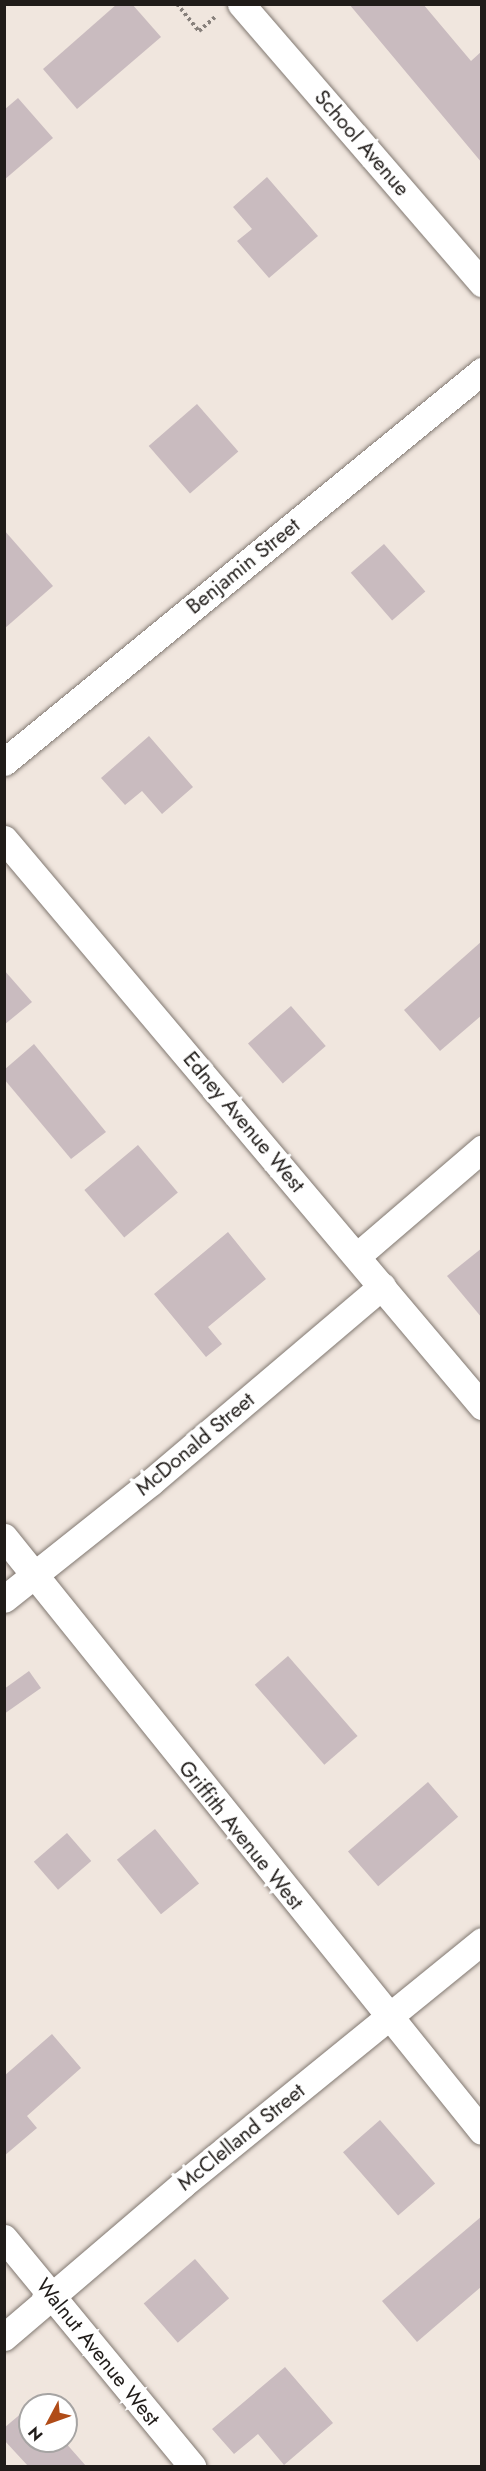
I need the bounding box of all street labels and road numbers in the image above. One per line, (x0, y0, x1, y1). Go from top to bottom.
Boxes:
street label: School Avenue (309, 85, 415, 201)
street label: Benjamin Street (181, 513, 305, 619)
street label: Edney Avenue West (178, 1047, 310, 1197)
street label: McDonald Street (131, 1387, 259, 1501)
street label: Griffith Avenue West (173, 1756, 309, 1914)
street label: McClelland Street (172, 2078, 310, 2196)
street label: Walnut Avenue West (31, 2273, 165, 2431)

